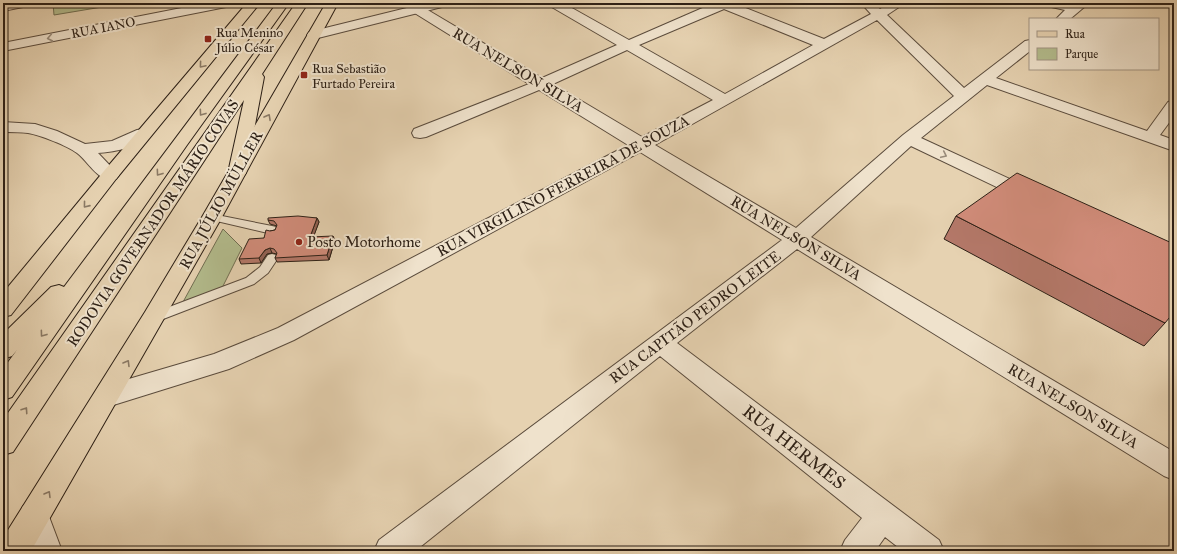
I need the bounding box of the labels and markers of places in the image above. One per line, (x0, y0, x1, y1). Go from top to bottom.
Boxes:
place label: Rua Menino Júlio César (214, 25, 284, 56)
marker: Rua Menino Júlio César (203, 34, 213, 44)
place label: Rua Sebastião Furtado Pereira (312, 61, 395, 92)
marker: Rua Sebastião Furtado Pereira (299, 70, 309, 80)
place label: Posto Motorhome (307, 233, 421, 251)
marker: Posto Motorhome (294, 237, 304, 247)

